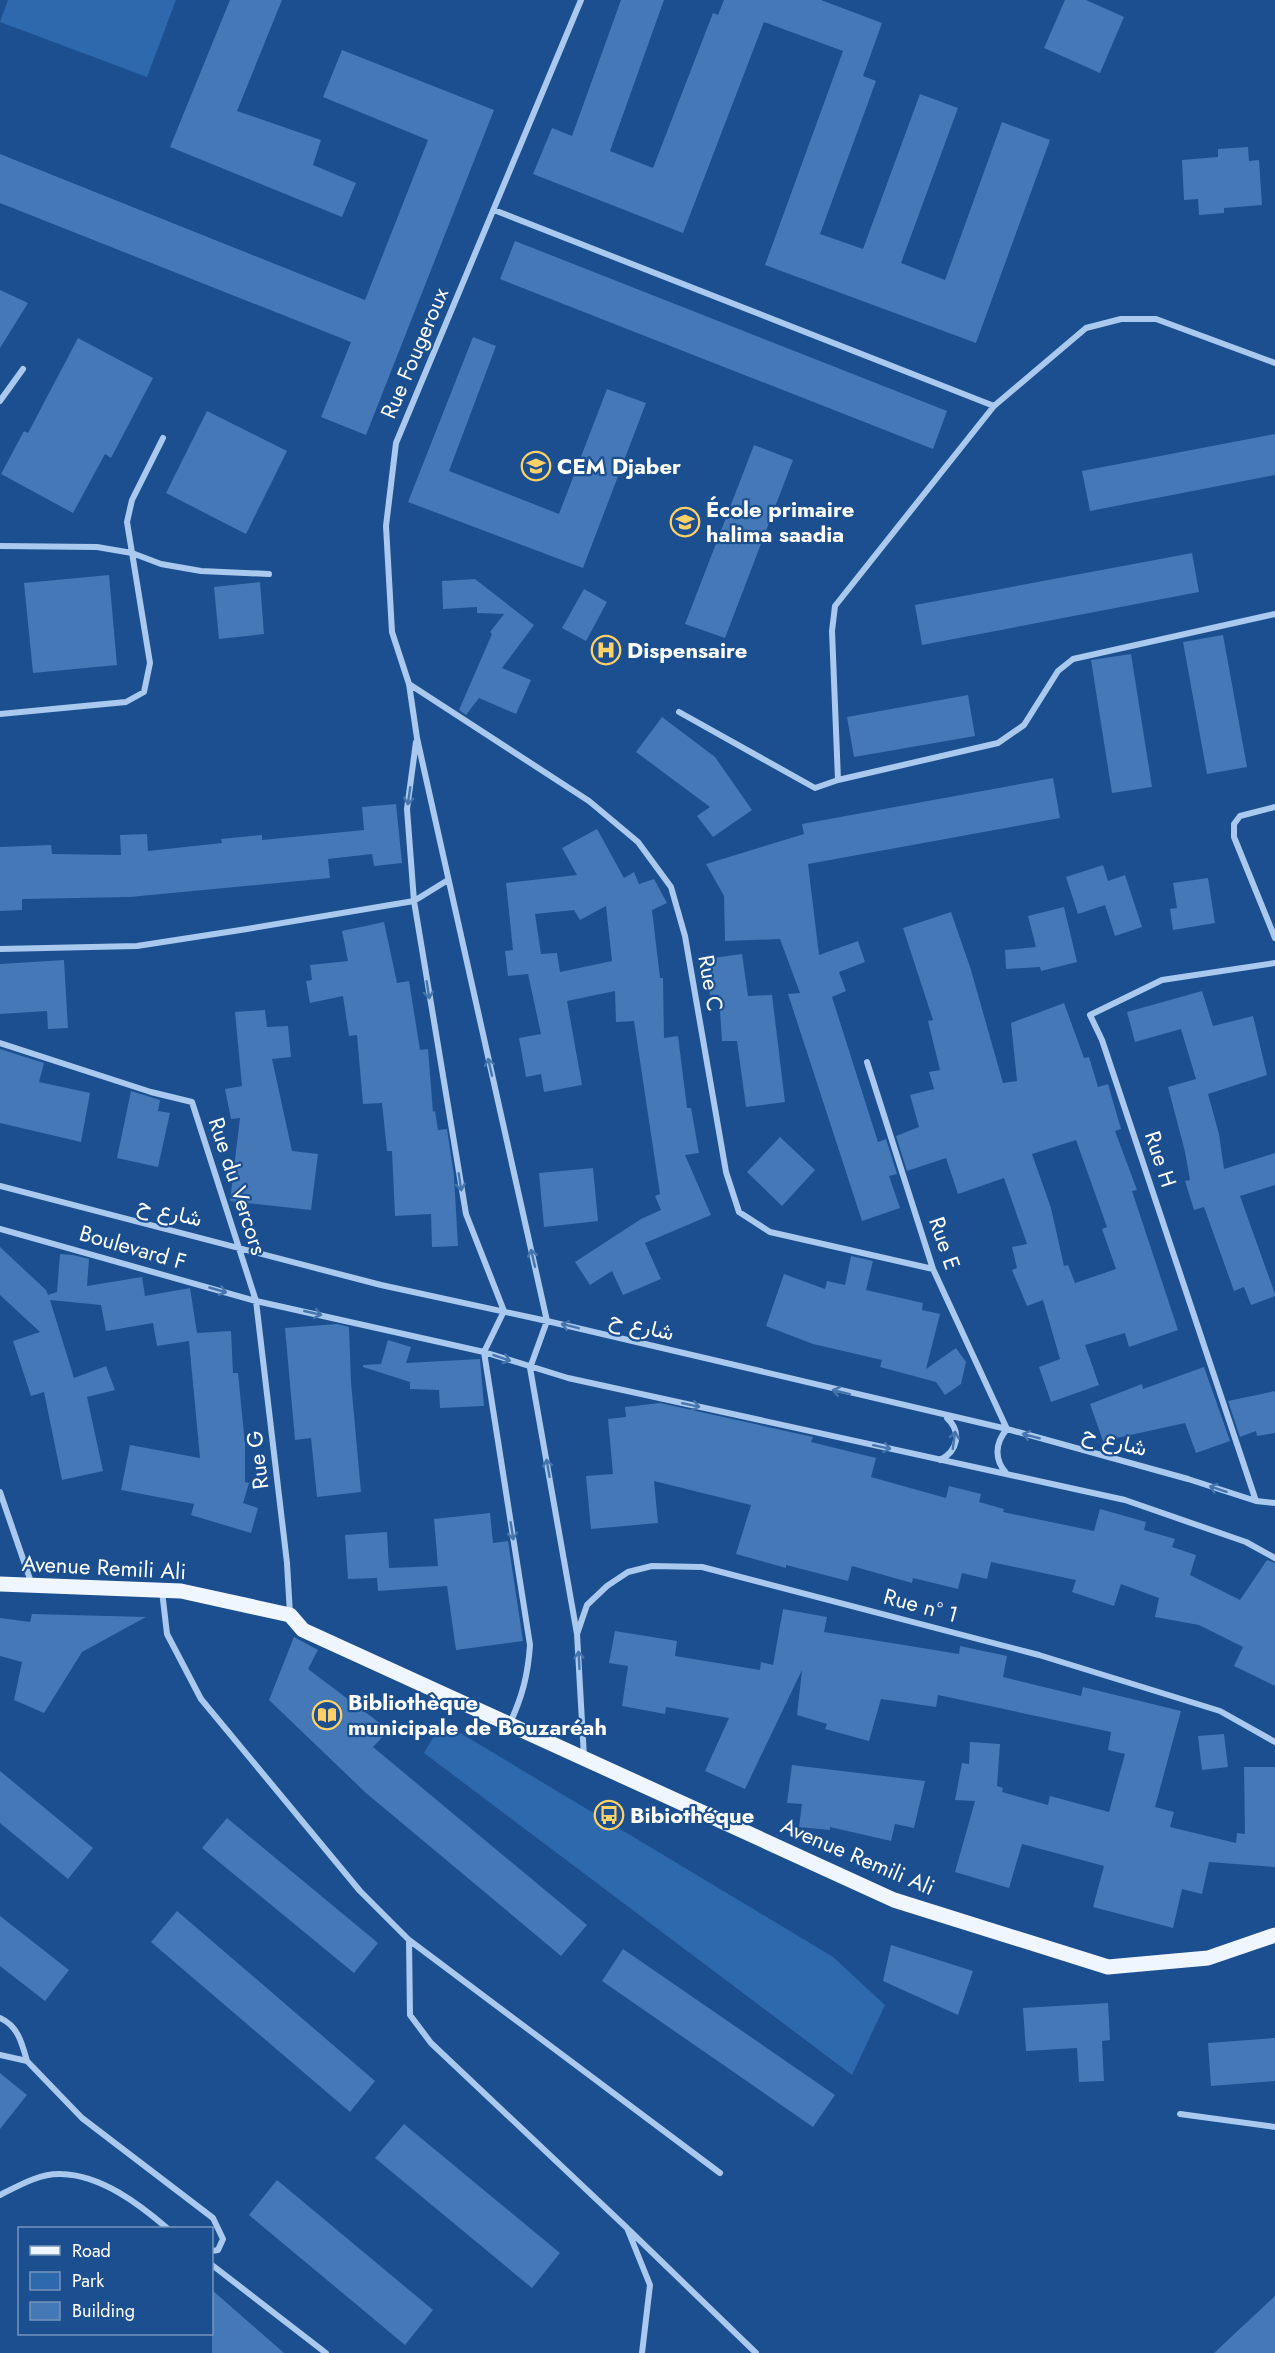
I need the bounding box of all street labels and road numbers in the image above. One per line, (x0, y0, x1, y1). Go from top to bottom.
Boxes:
street label: Rue Fougeroux (372, 282, 456, 424)
street label: Rue C (690, 952, 732, 1014)
street label: Rue du Vercors (201, 1113, 275, 1259)
street label: Rue H (1137, 1127, 1185, 1191)
street label: شارع ح (134, 1188, 206, 1234)
street label: Rue E (921, 1212, 969, 1274)
street label: Boulevard F (76, 1216, 190, 1278)
street label: شارع ح (606, 1302, 678, 1348)
street label: شارع ح (1079, 1416, 1151, 1464)
street label: Rue G (238, 1429, 276, 1491)
street label: Avenue Remili Ali (21, 1547, 187, 1587)
street label: Rue n° 1 (880, 1580, 962, 1630)
street label: Avenue Remili Ali (776, 1809, 940, 1903)

